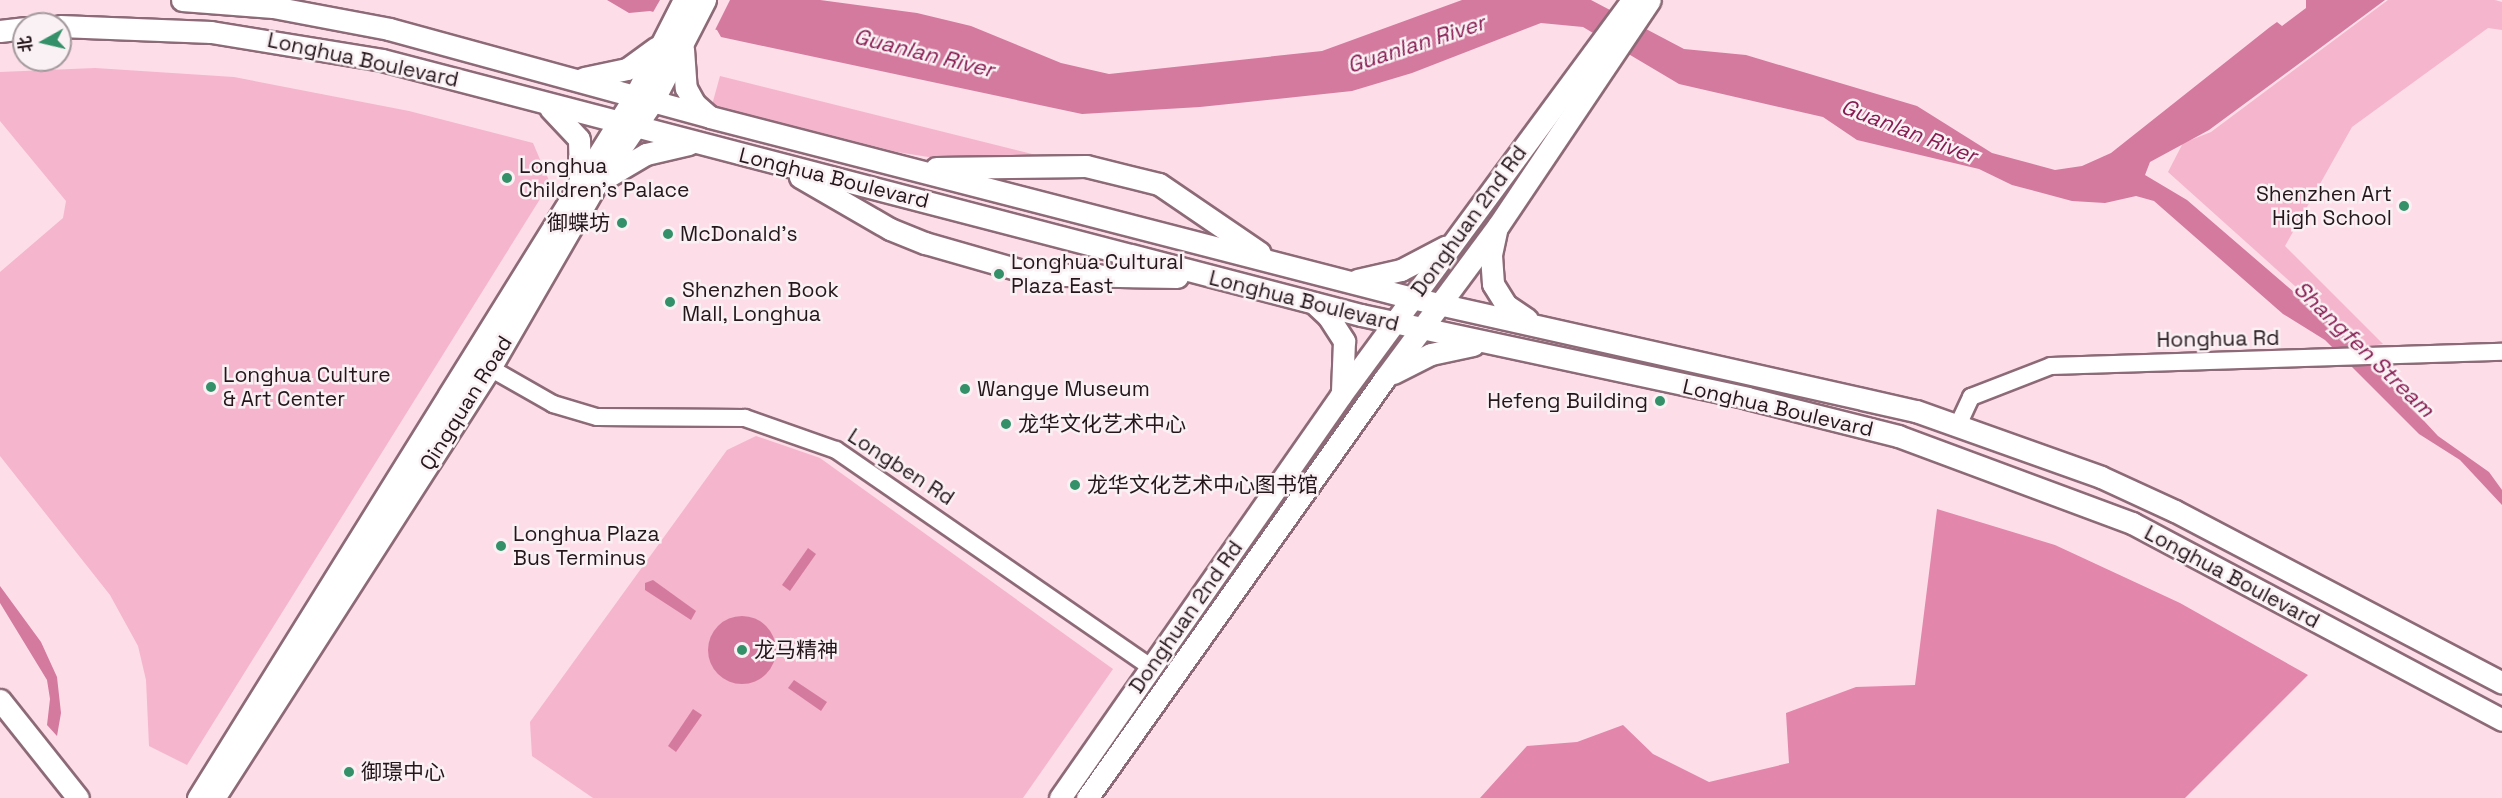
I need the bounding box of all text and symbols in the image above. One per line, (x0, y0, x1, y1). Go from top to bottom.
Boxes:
water label: Guanlan River (1344, 9, 1488, 79)
north arrow (12, 12, 72, 72)
water label: Guanlan River (851, 23, 997, 83)
street label: Longhua Boulevard (265, 27, 461, 93)
text: 北 (14, 35, 37, 54)
water label: Guanlan River (1837, 93, 1981, 169)
street label: Donghuan 2nd Rd (1406, 141, 1532, 301)
street label: Longhua Boulevard (736, 142, 932, 214)
place label: Longhua Children's Palace (519, 153, 689, 203)
marker: Longhua Children's Palace (500, 171, 514, 185)
place label: Shenzhen Art High School (2256, 181, 2392, 231)
marker: Shenzhen Art High School (2397, 199, 2411, 213)
place label: 御蝶坊 (547, 210, 610, 236)
marker: 御蝶坊 (615, 216, 629, 230)
place label: McDonald's (680, 221, 798, 247)
marker: McDonald's (661, 227, 675, 241)
place label: Longhua Cultural Plaza East (1011, 249, 1184, 299)
street label: Longhua Boulevard (1206, 265, 1402, 337)
marker: Longhua Cultural Plaza East (992, 267, 1006, 281)
water label: Shangfen Stream (2288, 275, 2440, 423)
place label: Shenzhen Book Mall, Longhua (682, 277, 839, 327)
marker: Shenzhen Book Mall, Longhua (663, 295, 677, 309)
street label: Honghua Rd (2156, 325, 2280, 353)
street label: Qingquan Road (415, 331, 517, 475)
place label: Longhua Culture & Art Center (223, 362, 391, 412)
street label: Longhua Boulevard (1680, 374, 1876, 442)
place label: Wangye Museum (977, 376, 1150, 402)
marker: Longhua Culture & Art Center (204, 380, 218, 394)
marker: Wangye Museum (958, 382, 972, 396)
place label: Hefeng Building (1487, 388, 1648, 414)
marker: Hefeng Building (1653, 394, 1667, 408)
place label: 龙华文化艺术中心 (1018, 411, 1186, 437)
marker: 龙华文化艺术中心 (999, 417, 1013, 431)
street label: Longben Rd (843, 423, 959, 511)
place label: 龙华文化艺术中心图书馆 (1087, 472, 1318, 498)
marker: 龙华文化艺术中心图书馆 (1068, 478, 1082, 492)
street label: Longhua Boulevard (2140, 520, 2324, 634)
place label: Longhua Plaza Bus Terminus (513, 521, 660, 571)
street label: Donghuan 2nd Rd (1124, 536, 1248, 698)
marker: Longhua Plaza Bus Terminus (494, 539, 508, 553)
place label: 龙马精神 (754, 637, 838, 663)
marker: 龙马精神 (735, 643, 749, 657)
place label: 御璟中心 (361, 759, 445, 785)
marker: 御璟中心 (342, 765, 356, 779)

